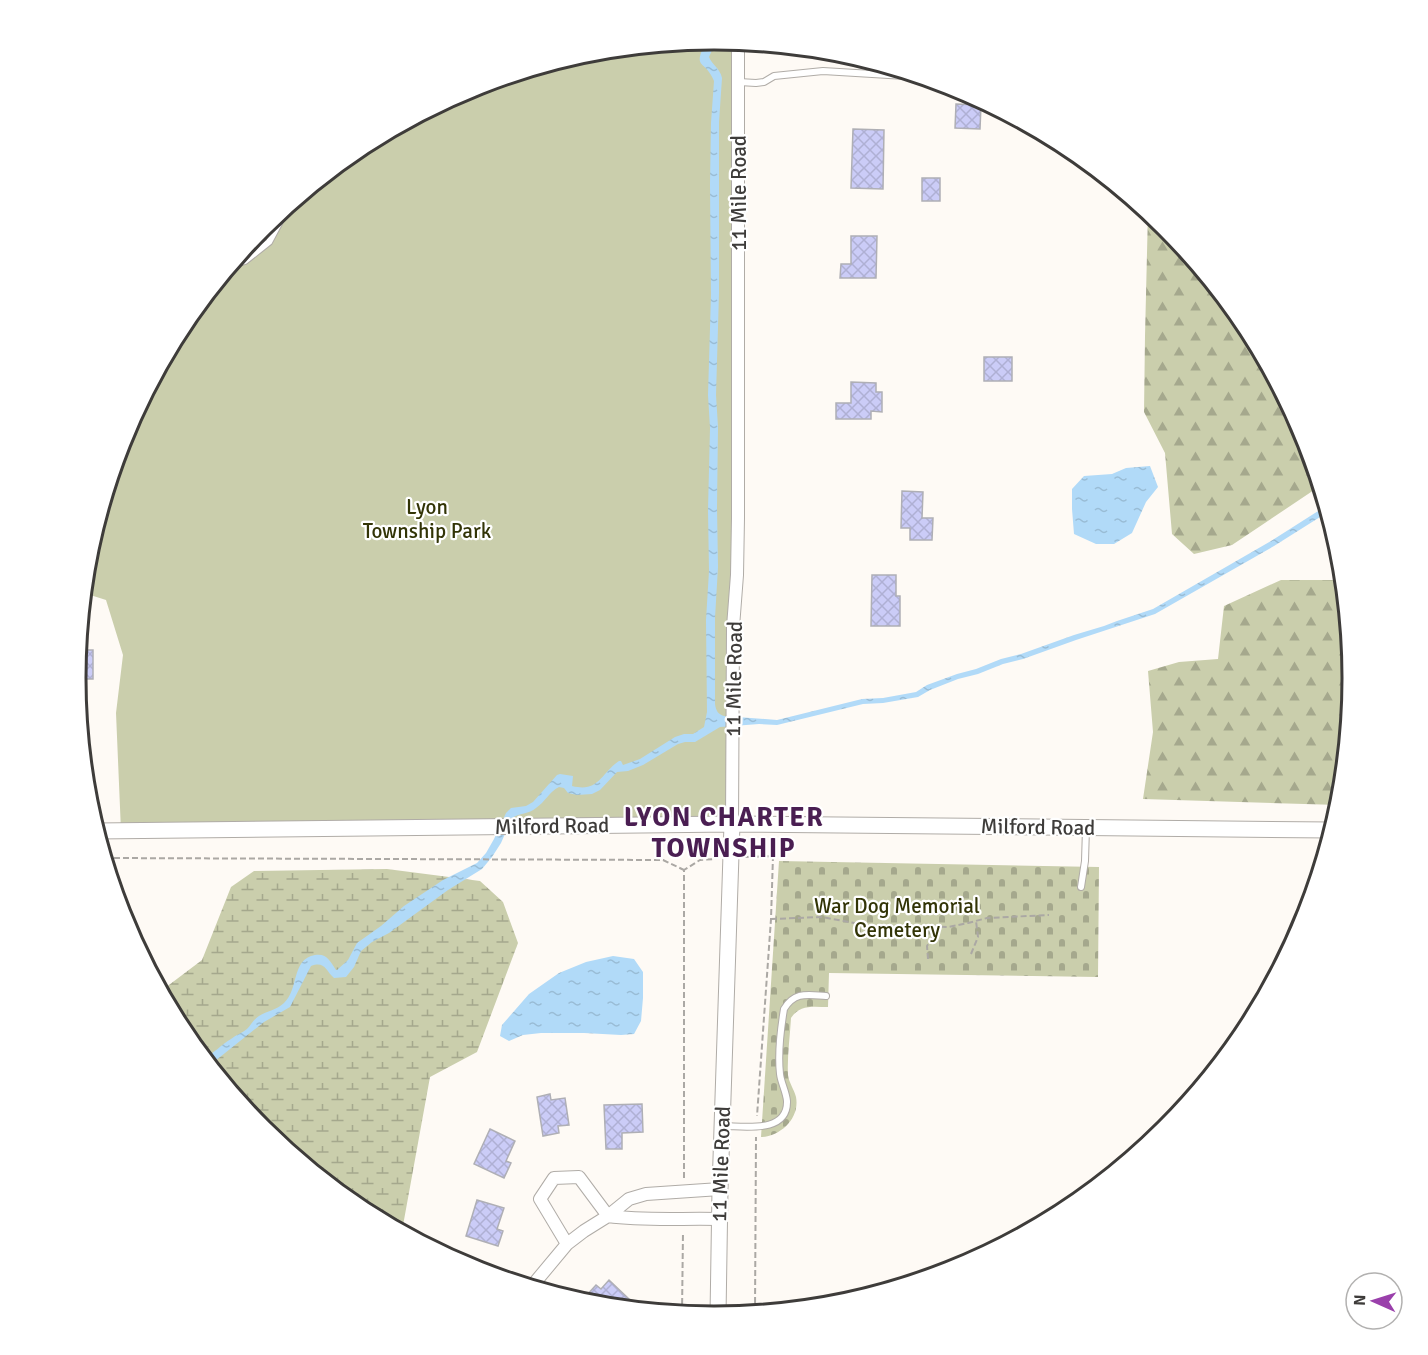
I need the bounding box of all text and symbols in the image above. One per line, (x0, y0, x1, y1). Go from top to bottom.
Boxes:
street label: 11 Mile Road (726, 135, 752, 251)
park label: Lyon Township Park (363, 494, 492, 544)
street label: 11 Mile Road (720, 621, 748, 737)
district label: LYON CHARTER TOWNSHIP (624, 801, 824, 865)
street label: Milford Road (494, 812, 610, 840)
street label: Milford Road (980, 813, 1096, 841)
park label: War Dog Memorial Cemetery (814, 893, 980, 943)
street label: 11 Mile Road (706, 1106, 736, 1222)
north arrow (1344, 1271, 1404, 1331)
text: N (1350, 1294, 1370, 1306)

